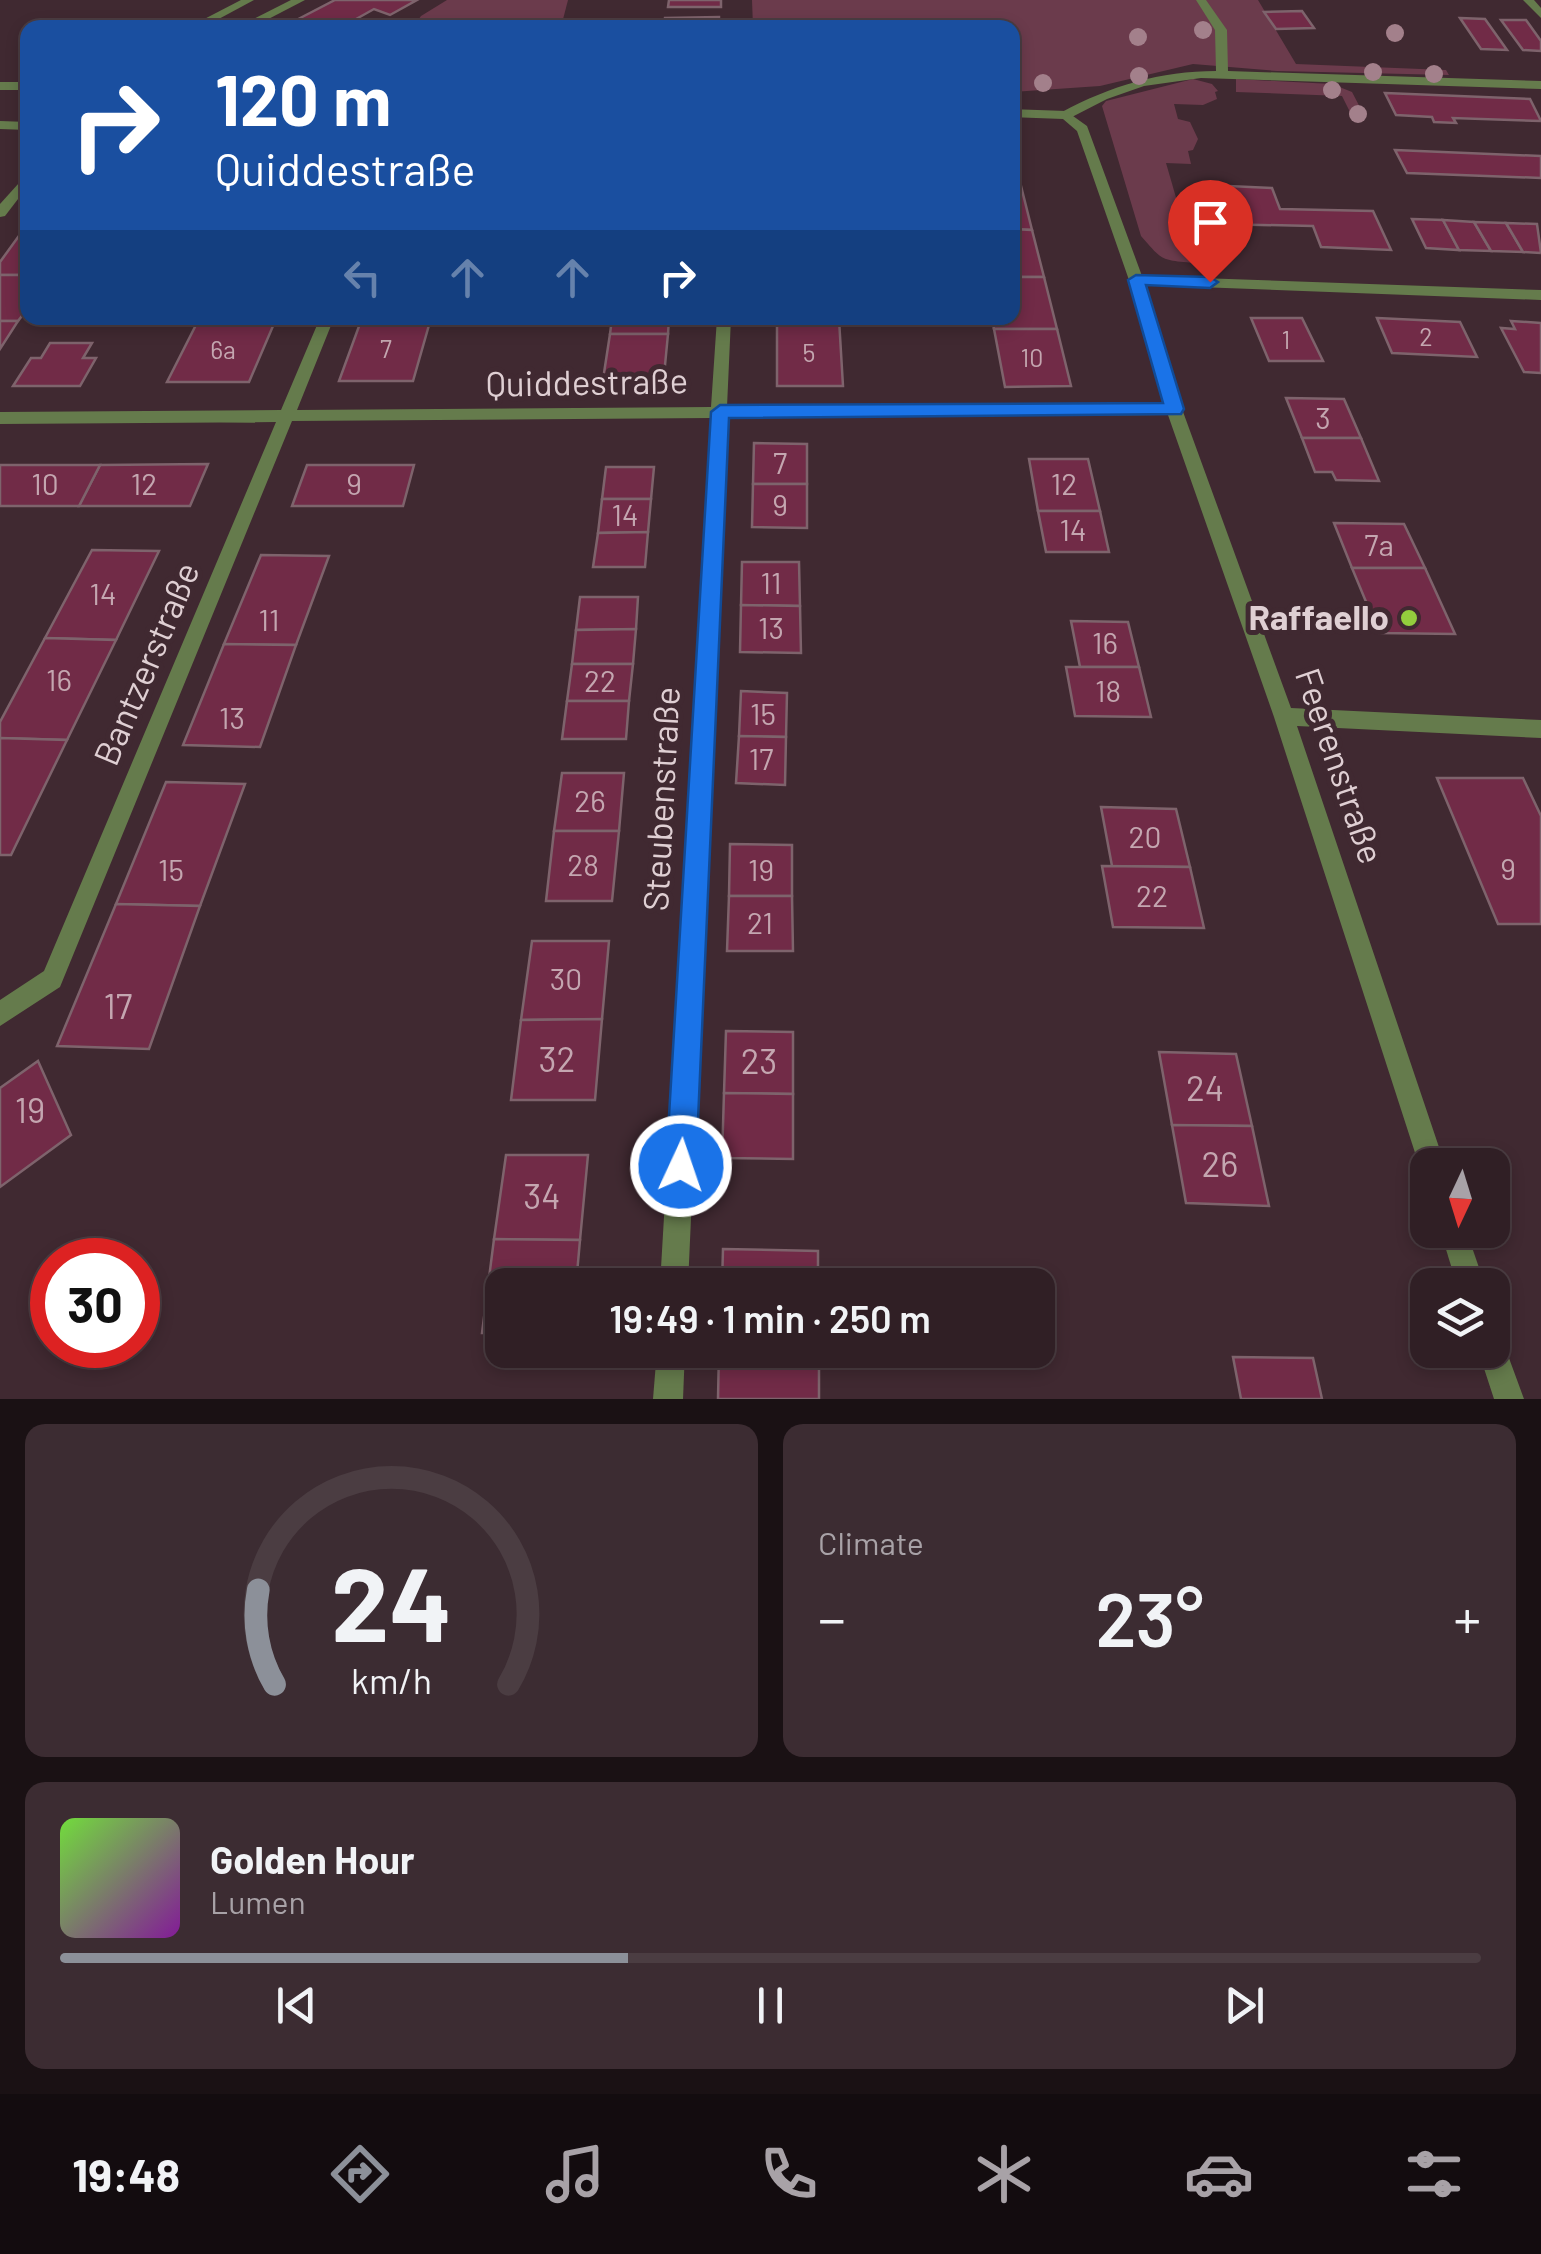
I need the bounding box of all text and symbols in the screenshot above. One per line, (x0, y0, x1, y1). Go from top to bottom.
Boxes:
text: 120 m (215, 56, 391, 140)
icon: right (50, 60, 180, 190)
text: Quiddestraße (215, 141, 476, 195)
pin (1168, 180, 1253, 283)
icon: arrive (1183, 195, 1238, 250)
icon: left (335, 250, 390, 305)
icon: ahead (440, 250, 495, 305)
icon: ahead (545, 250, 600, 305)
icon: right (650, 250, 705, 305)
house number: 2 (1419, 321, 1433, 351)
house number: 1 (1282, 324, 1290, 354)
house number: 7 (380, 333, 392, 363)
house number: 6a (210, 334, 236, 364)
house number: 5 (803, 337, 815, 367)
house number: 10 (1021, 342, 1043, 372)
street label: Quiddestraße (485, 358, 689, 404)
house number: 3 (1315, 399, 1331, 435)
house number: 7 (773, 444, 787, 480)
house number: 10 (31, 465, 59, 501)
house number: 12 (131, 465, 157, 501)
house number: 9 (346, 465, 362, 501)
house number: 12 (1051, 465, 1077, 501)
house number: 9 (772, 486, 788, 522)
house number: 14 (611, 496, 639, 532)
house number: 14 (1059, 511, 1087, 547)
house number: 7a (1364, 526, 1394, 562)
street label: Bantzerstraße (84, 555, 207, 771)
house number: 11 (760, 564, 782, 600)
house number: 14 (89, 575, 117, 611)
place label: Raffaello (1248, 595, 1389, 637)
house number: 11 (258, 601, 280, 637)
marker: Raffaello (1398, 607, 1420, 629)
house number: 13 (758, 609, 784, 645)
house number: 16 (1092, 624, 1118, 660)
house number: 16 (46, 661, 72, 697)
house number: 22 (584, 662, 616, 698)
street label: Feerenstraße (1288, 662, 1394, 869)
house number: 18 (1095, 672, 1121, 708)
street label: Steubenstraße (633, 686, 687, 912)
house number: 15 (750, 695, 776, 731)
house number: 13 (219, 699, 245, 735)
house number: 17 (749, 740, 773, 776)
house number: 26 (574, 782, 606, 818)
house number: 20 (1128, 818, 1162, 854)
house number: 28 (567, 846, 599, 882)
house number: 9 (1500, 850, 1516, 886)
house number: 15 (158, 851, 184, 887)
house number: 19 (748, 851, 774, 887)
house number: 22 (1136, 877, 1168, 913)
house number: 21 (747, 904, 773, 940)
house number: 30 (550, 960, 582, 996)
house number: 17 (104, 984, 132, 1026)
house number: 32 (539, 1037, 575, 1079)
house number: 23 (741, 1039, 777, 1081)
house number: 24 (1186, 1066, 1224, 1108)
house number: 19 (15, 1088, 45, 1130)
position arrow (629, 1114, 733, 1218)
house number: 26 (1202, 1142, 1238, 1184)
north arrow (1410, 1148, 1510, 1248)
map controls (1410, 1148, 1510, 1368)
house number: 34 (523, 1174, 561, 1216)
speed limit sign: 30 (30, 1238, 160, 1368)
button: layers (1410, 1268, 1510, 1368)
text: 19:49 · 1 min · 250 m (609, 1295, 931, 1341)
text: Climate (818, 1523, 924, 1561)
text: 24 (331, 1538, 452, 1663)
text: 23° (1095, 1572, 1204, 1662)
text: − (818, 1584, 846, 1650)
text: + (1453, 1584, 1481, 1650)
text: km/h (351, 1658, 432, 1701)
text: Golden Hour (210, 1836, 415, 1882)
text: Lumen (210, 1882, 306, 1920)
icon: previous (269, 1978, 324, 2033)
icon: pause (743, 1978, 798, 2033)
icon: next (1217, 1978, 1272, 2033)
icon: directions (325, 2139, 395, 2209)
icon: music (540, 2139, 610, 2209)
icon: phone (754, 2139, 824, 2209)
icon: climate (969, 2139, 1039, 2209)
icon: car (1184, 2139, 1254, 2209)
icon: filters (1399, 2139, 1469, 2209)
text: 19:48 (72, 2147, 180, 2201)

